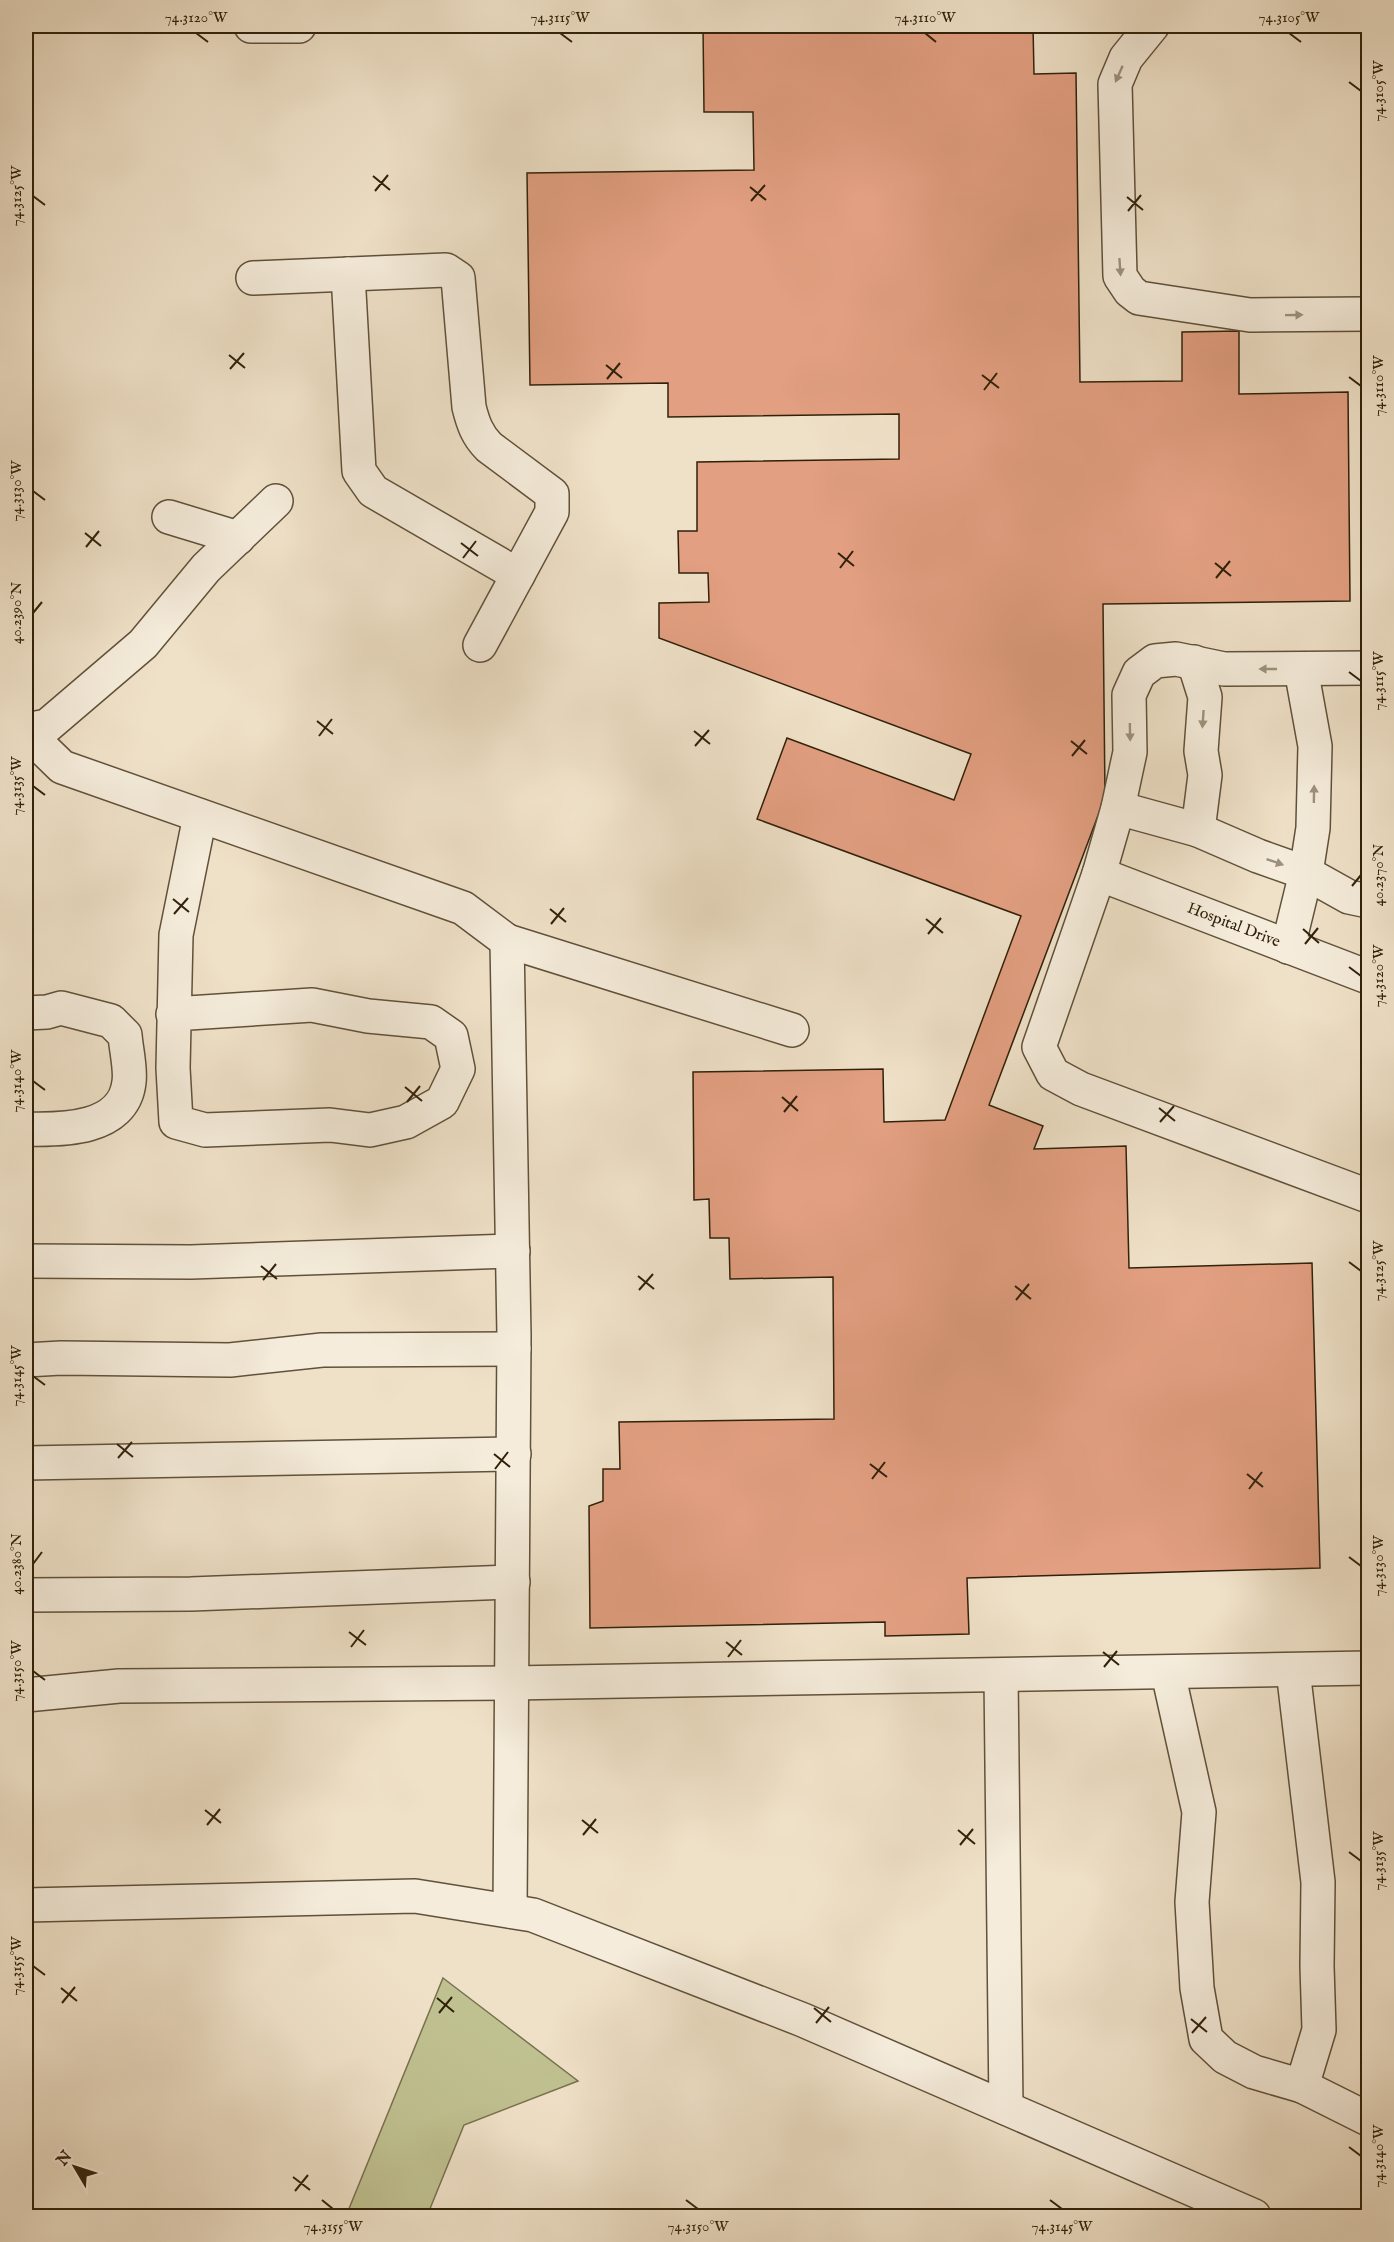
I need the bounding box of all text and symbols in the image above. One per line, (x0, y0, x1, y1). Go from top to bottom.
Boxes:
text: 74.3120°W (165, 8, 228, 27)
text: 74.3115°W (530, 8, 590, 27)
text: 74.3110°W (894, 8, 956, 27)
text: 74.3105°W (1259, 8, 1320, 27)
text: 74.3105°W (1369, 60, 1388, 121)
one-way arrow (1115, 65, 1124, 82)
text: 74.3125°W (7, 165, 26, 226)
one-way arrow (1116, 258, 1125, 277)
one-way arrow (1285, 310, 1304, 320)
text: 74.3110°W (1369, 355, 1388, 417)
text: 74.3130°W (7, 460, 26, 522)
text: 40.2390°N (7, 582, 26, 644)
text: 74.3115°W (1369, 651, 1388, 711)
one-way arrow (1259, 664, 1278, 674)
one-way arrow (1199, 710, 1208, 729)
one-way arrow (1125, 722, 1134, 741)
text: 74.3135°W (7, 756, 26, 816)
one-way arrow (1309, 784, 1319, 803)
text: 40.2370°N (1369, 844, 1388, 906)
one-way arrow (1266, 857, 1284, 867)
street label: Hospital Drive (1184, 899, 1283, 952)
text: 74.3120°W (1369, 944, 1388, 1007)
text: 74.3140°W (7, 1049, 26, 1112)
text: 74.3125°W (1369, 1240, 1388, 1301)
text: 74.3145°W (7, 1345, 26, 1406)
text: 40.2380°N (7, 1533, 26, 1595)
text: 74.3130°W (1369, 1535, 1388, 1597)
text: 74.3150°W (7, 1640, 26, 1701)
text: 74.3135°W (1369, 1831, 1388, 1891)
text: 74.3155°W (7, 1936, 26, 1996)
text: 74.3140°W (1369, 2124, 1388, 2187)
north arrow (45, 2137, 105, 2197)
text: N (52, 2147, 77, 2171)
text: 74.3155°W (304, 2217, 363, 2236)
text: 74.3150°W (668, 2217, 729, 2236)
text: 74.3145°W (1032, 2217, 1093, 2236)

